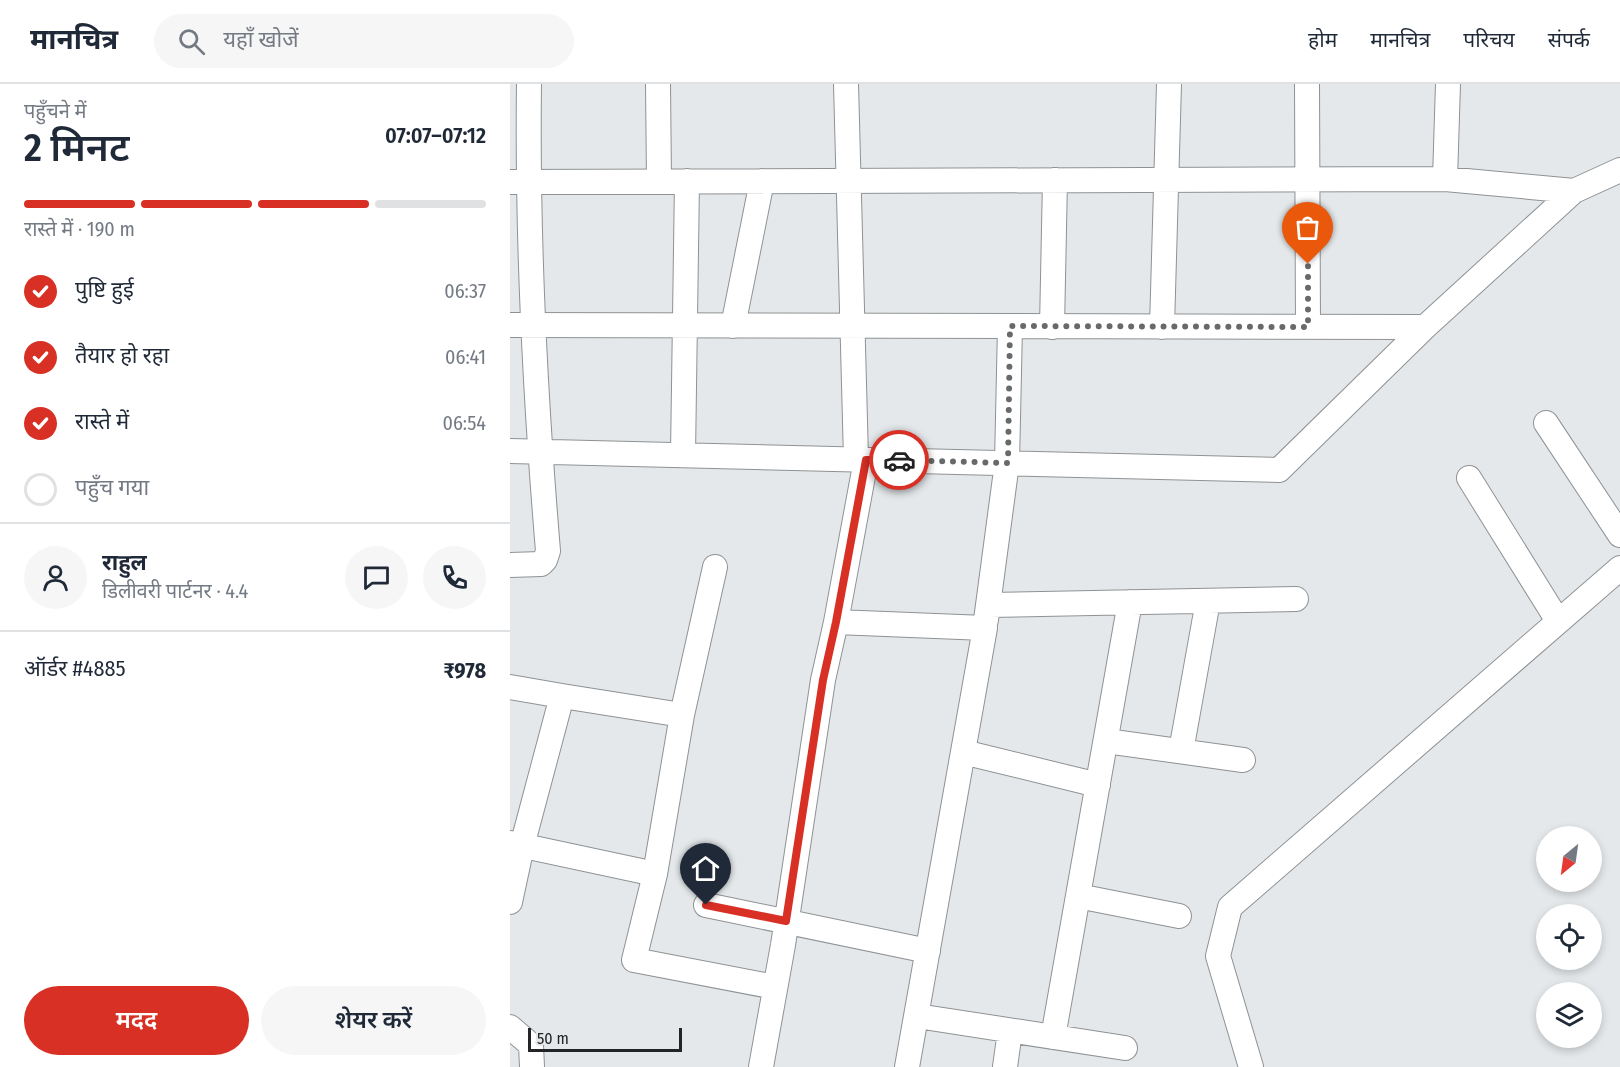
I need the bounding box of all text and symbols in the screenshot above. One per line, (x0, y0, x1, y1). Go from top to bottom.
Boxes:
search box (154, 14, 574, 68)
text: मानचित्र (30, 23, 118, 56)
icon: search (175, 25, 208, 58)
text: यहाँ खोजें (223, 26, 299, 53)
text: होम (1308, 27, 1337, 53)
text: मानचित्र (1370, 27, 1430, 53)
text: परिचय (1463, 27, 1515, 53)
text: संपर्क (1548, 27, 1590, 53)
text: पहुँचने में (24, 99, 86, 123)
text: 07:07–07:12 (385, 122, 486, 149)
text: 2 मिनट (24, 125, 129, 171)
pin (1282, 202, 1333, 264)
icon: bag (1291, 211, 1324, 244)
text: रास्ते में · 190 m (24, 217, 135, 241)
icon: check (24, 275, 57, 308)
text: पुष्टि हुई (75, 276, 134, 303)
text: 06:37 (444, 279, 486, 303)
icon: check (24, 341, 57, 374)
text: तैयार हो रहा (75, 342, 169, 369)
text: 06:41 (445, 345, 486, 369)
icon: check (24, 407, 57, 440)
text: रास्ते में (75, 408, 129, 435)
text: 06:54 (442, 411, 486, 435)
courier (869, 430, 929, 490)
icon: car (883, 444, 916, 477)
text: पहुँच गया (75, 474, 149, 501)
button: person (24, 546, 87, 609)
button: chat (345, 546, 408, 609)
button: phone (423, 546, 486, 609)
text: राहुल (102, 549, 147, 576)
text: डिलीवरी पार्टनर · 4.4 (102, 579, 248, 603)
text: ऑर्डर #4885 (24, 655, 126, 682)
text: ₹978 (443, 657, 486, 684)
north arrow (1536, 826, 1602, 892)
map controls (1536, 826, 1602, 1048)
pin (680, 843, 731, 905)
icon: home (689, 852, 722, 885)
button: locate (1536, 904, 1602, 970)
button: layers (1536, 982, 1602, 1048)
button: मदद (24, 986, 249, 1055)
button: शेयर करें (261, 986, 486, 1055)
scale bar (528, 1025, 682, 1052)
text: 50 m (537, 1029, 569, 1048)

